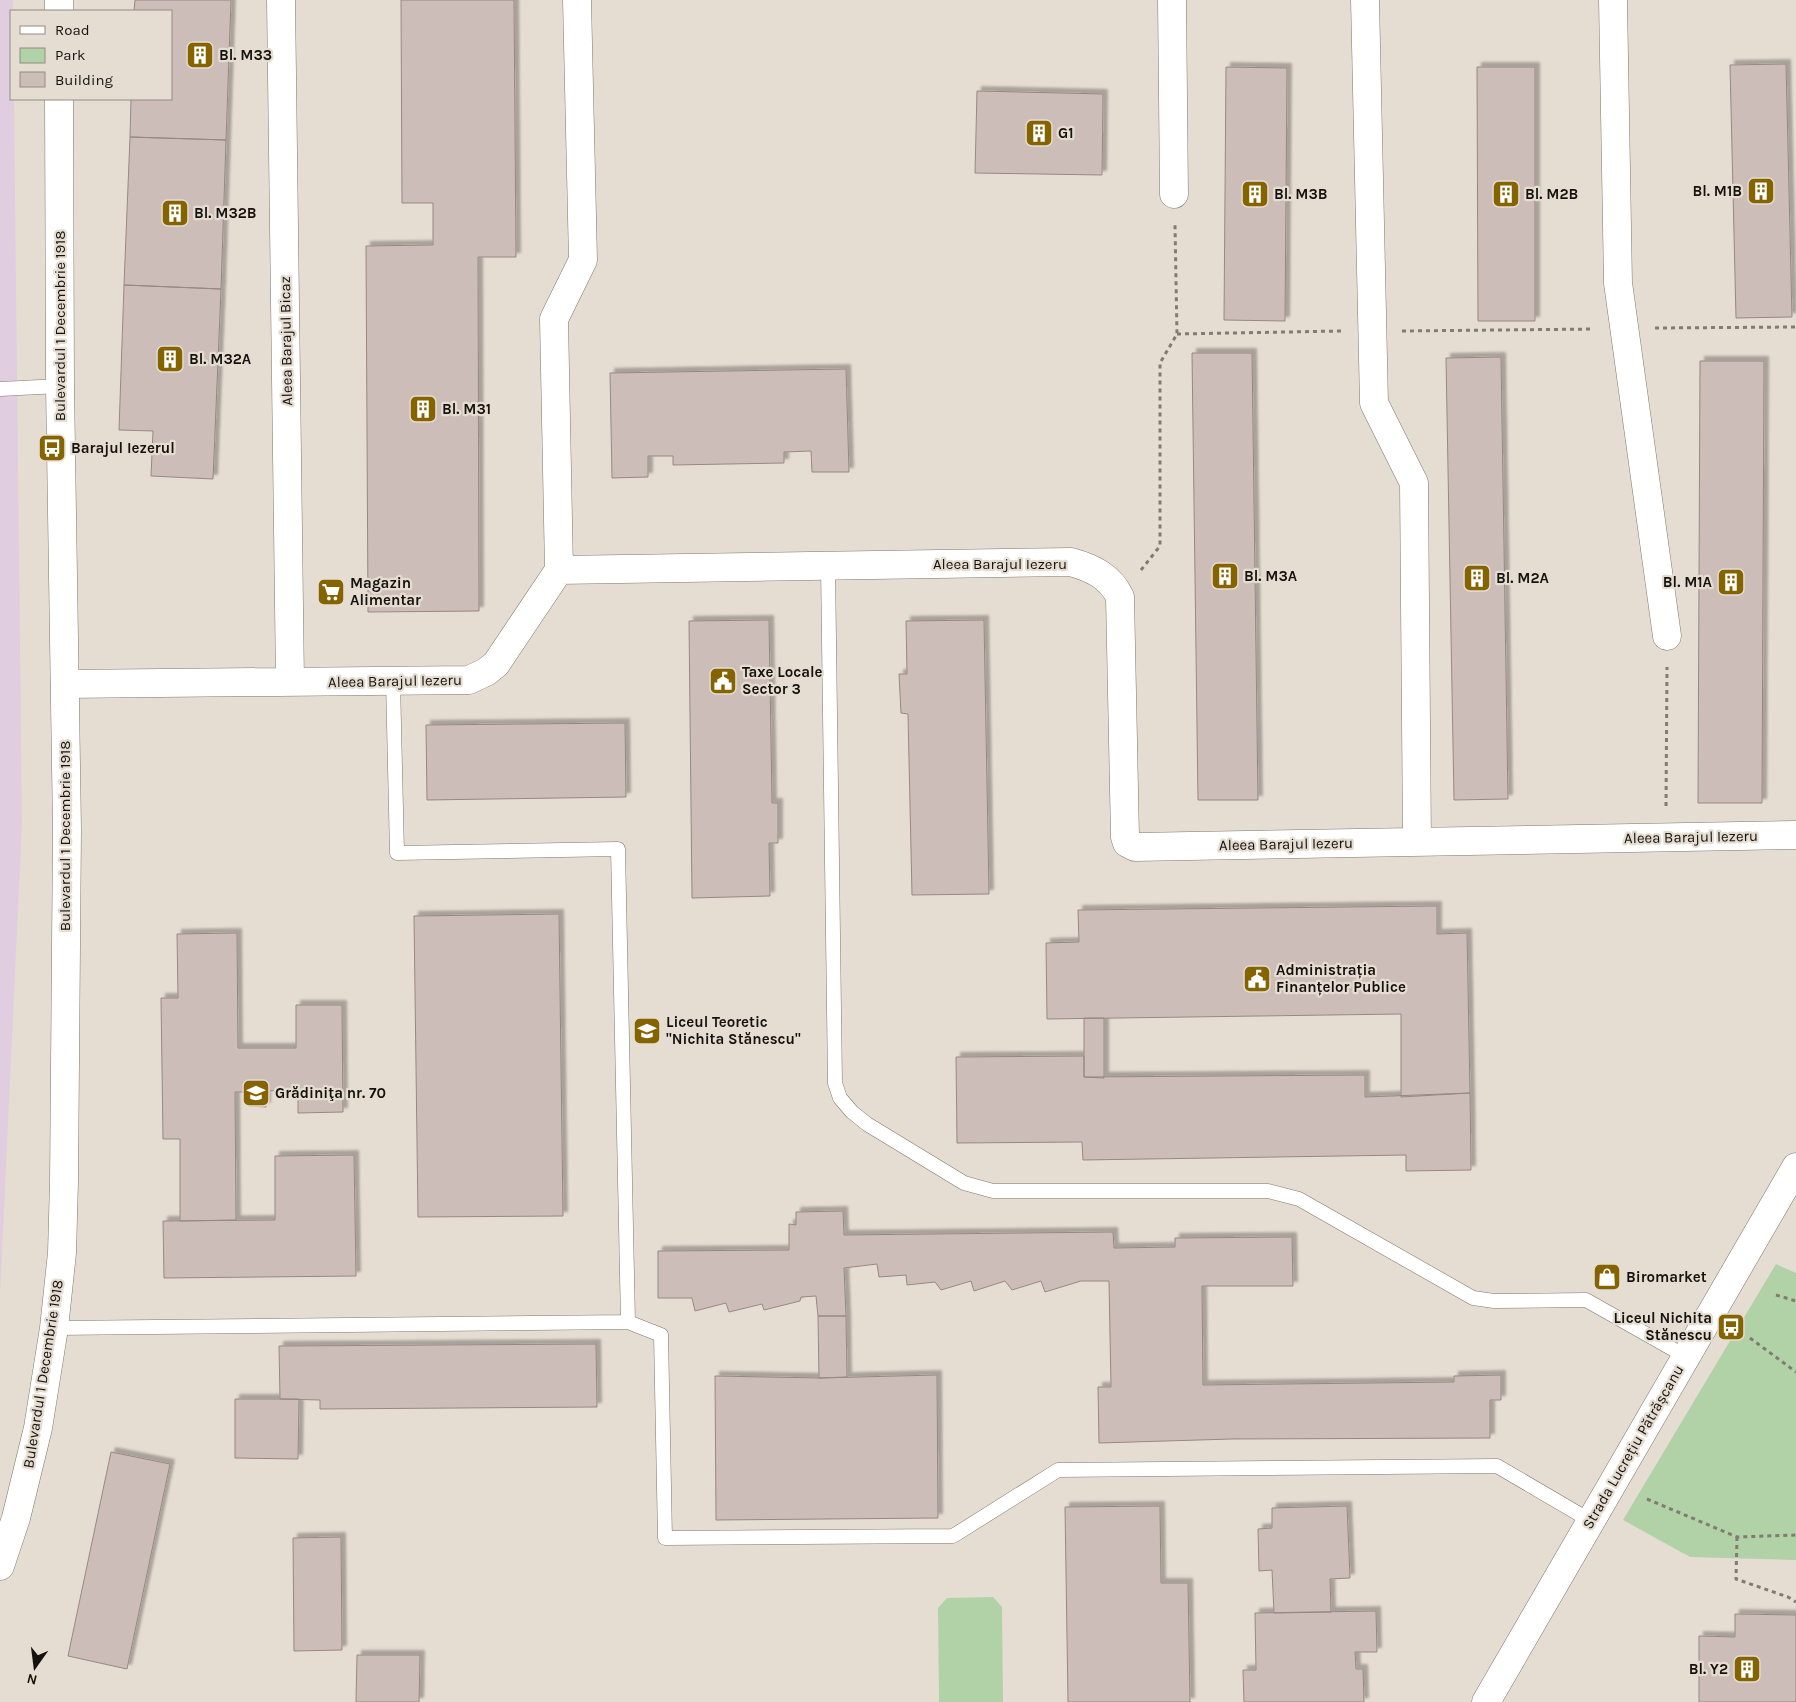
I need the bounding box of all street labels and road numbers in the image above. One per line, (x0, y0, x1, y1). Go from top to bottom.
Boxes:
street label: Bulevardul 1 Decembrie 1918 (51, 231, 69, 421)
street label: Aleea Barajul Bicaz (276, 276, 296, 406)
street label: Aleea Barajul Iezeru (933, 555, 1067, 573)
street label: Aleea Barajul Iezeru (328, 671, 462, 691)
street label: Bulevardul 1 Decembrie 1918 (56, 741, 74, 931)
street label: Aleea Barajul Iezeru (1624, 827, 1758, 847)
street label: Aleea Barajul Iezeru (1219, 834, 1353, 854)
street label: Bulevardul 1 Decembrie 1918 (19, 1278, 67, 1470)
street label: Strada Lucrețiu Pătrășcanu (1579, 1362, 1687, 1532)

